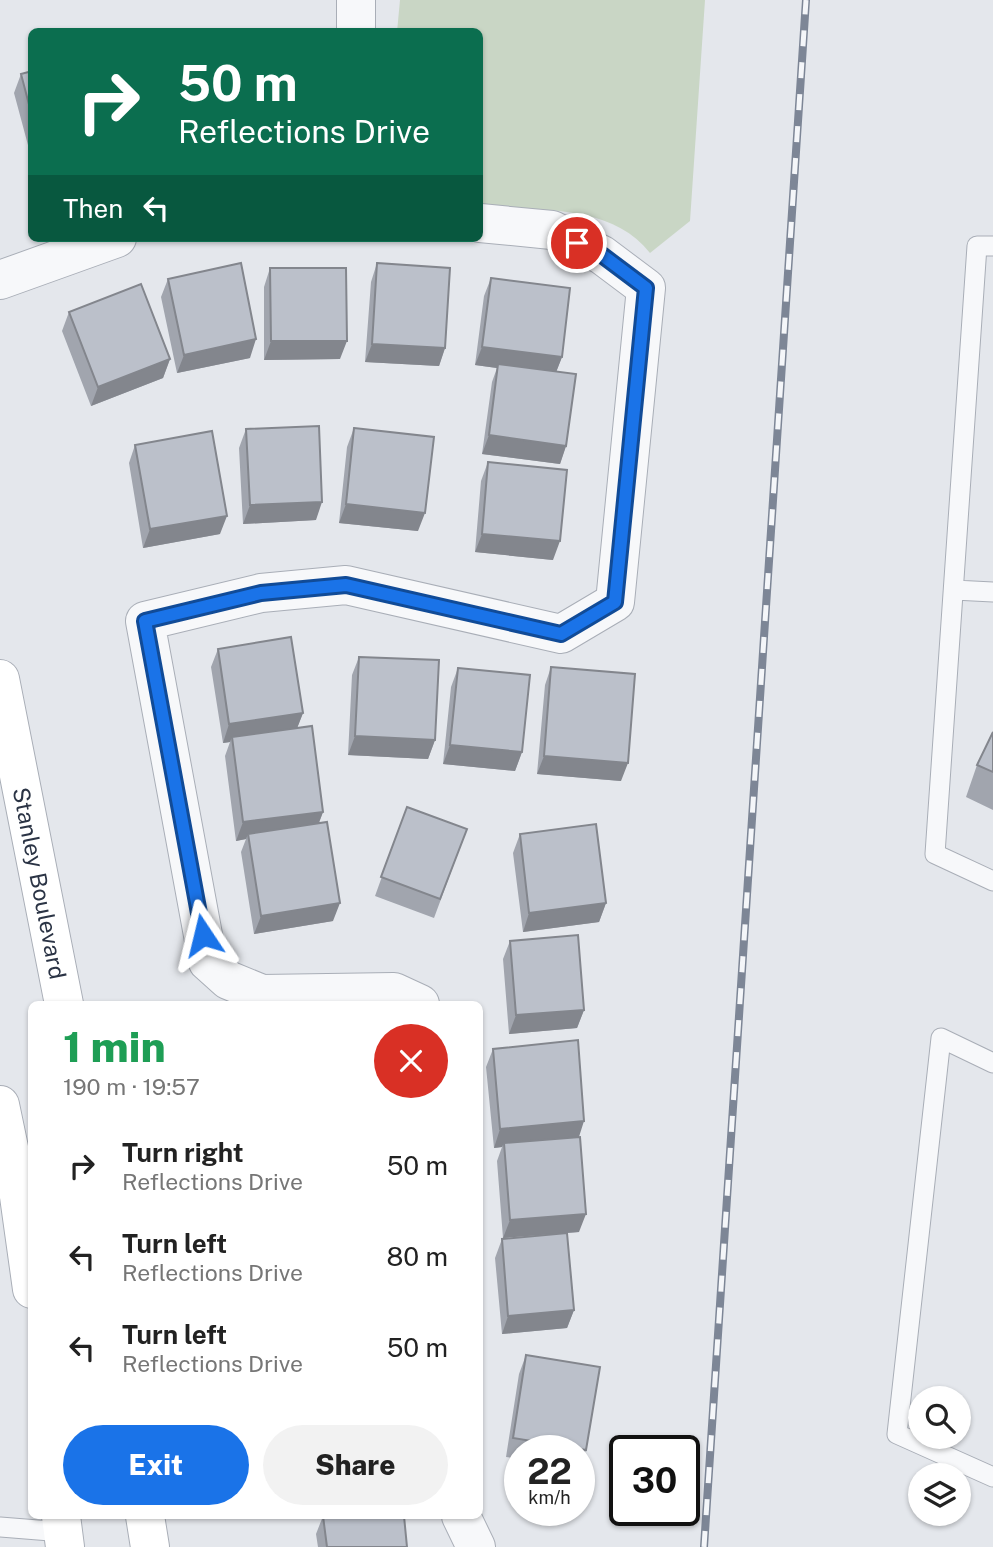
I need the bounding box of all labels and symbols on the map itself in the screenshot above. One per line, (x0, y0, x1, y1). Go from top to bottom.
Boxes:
pin (547, 213, 607, 273)
street label: Stanley Boulevard (8, 785, 72, 981)
position arrow (166, 898, 240, 972)
speed limit sign: 30 (609, 1435, 700, 1526)

